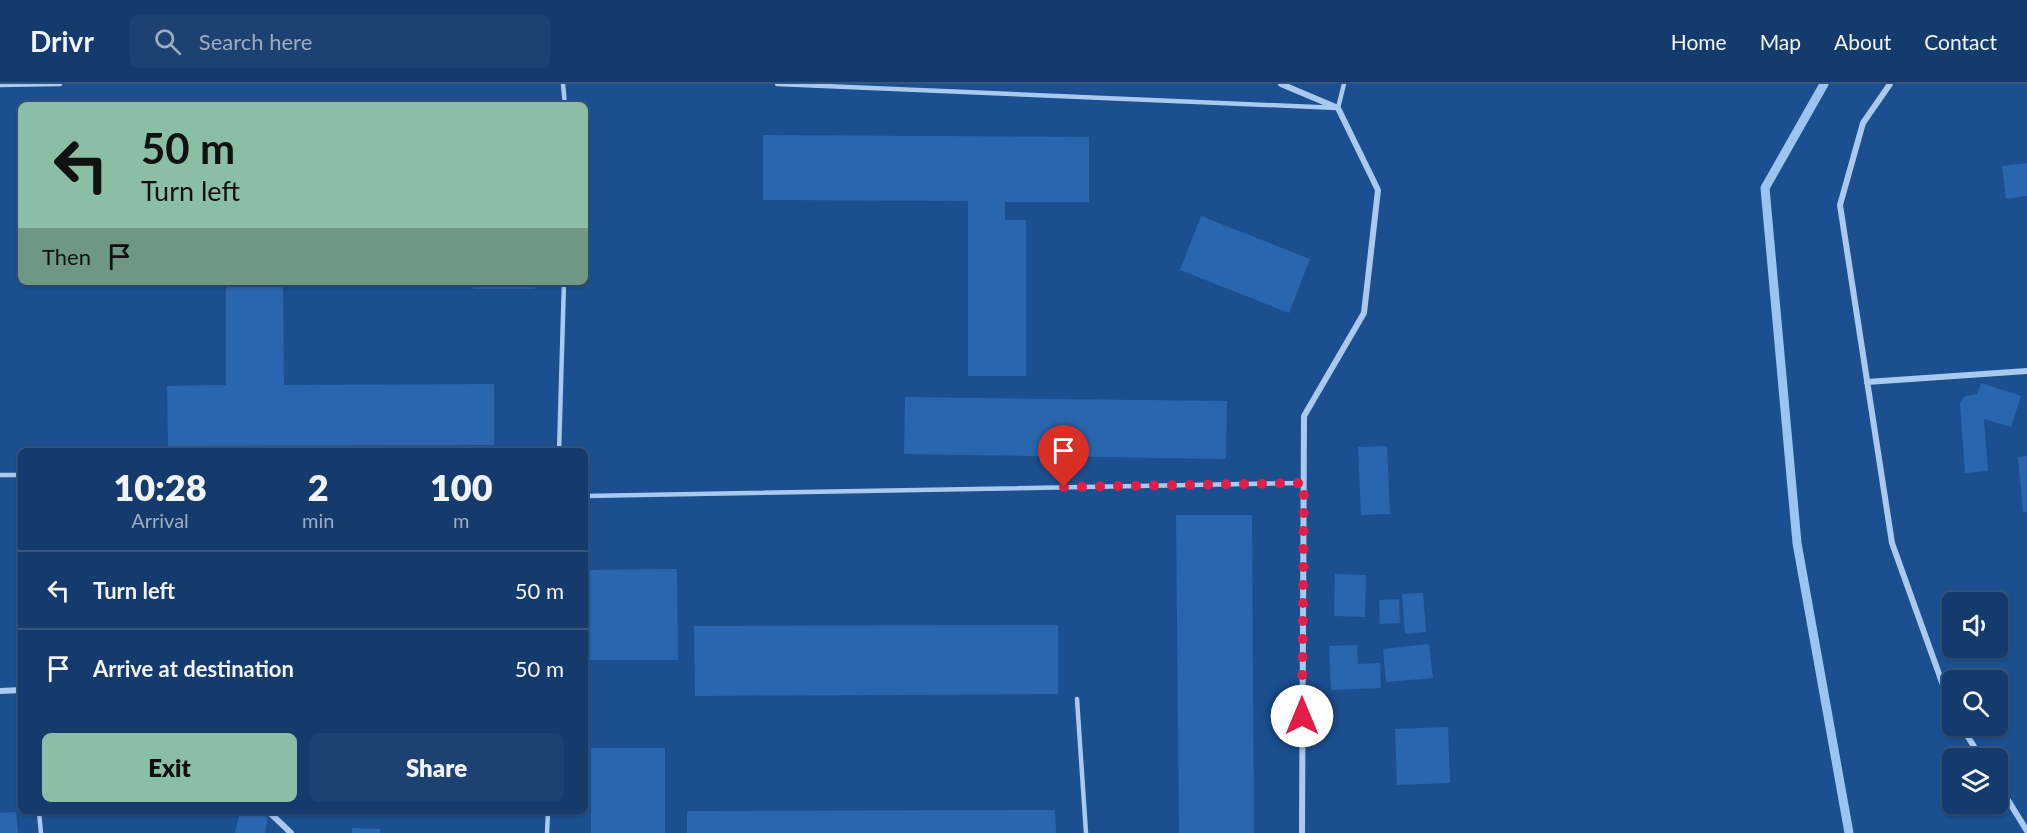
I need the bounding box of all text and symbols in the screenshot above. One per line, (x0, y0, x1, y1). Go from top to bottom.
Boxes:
search box (130, 14, 550, 68)
text: Drivr (30, 24, 94, 58)
icon: search (151, 25, 184, 58)
text: Search here (199, 28, 312, 55)
text: Home (1671, 29, 1727, 54)
text: Map (1760, 29, 1801, 54)
text: About (1834, 29, 1891, 54)
text: Contact (1924, 29, 1997, 54)
text: 50 m (141, 123, 235, 173)
icon: left (42, 126, 120, 204)
text: Turn left (141, 174, 240, 207)
icon: arrive (103, 240, 136, 273)
text: Then (42, 243, 91, 270)
pin (1038, 425, 1089, 487)
icon: arrive (1047, 434, 1080, 467)
text: 10:28 (113, 465, 207, 509)
text: 2 (308, 465, 329, 509)
text: 100 (430, 465, 493, 509)
text: Arrival (131, 508, 189, 532)
text: min (302, 508, 334, 532)
text: m (453, 508, 469, 532)
icon: left (42, 574, 75, 607)
text: Turn left (93, 577, 175, 604)
text: 50 m (515, 577, 564, 604)
map controls (1942, 592, 2008, 814)
button: sound (1942, 592, 2008, 658)
icon: arrive (42, 652, 75, 685)
text: Arrive at destination (93, 655, 294, 682)
text: 50 m (515, 655, 564, 682)
button: search (1942, 670, 2008, 736)
position arrow (1270, 684, 1334, 748)
button: Exit (42, 733, 297, 802)
button: Share (309, 733, 564, 802)
button: layers (1942, 748, 2008, 814)

